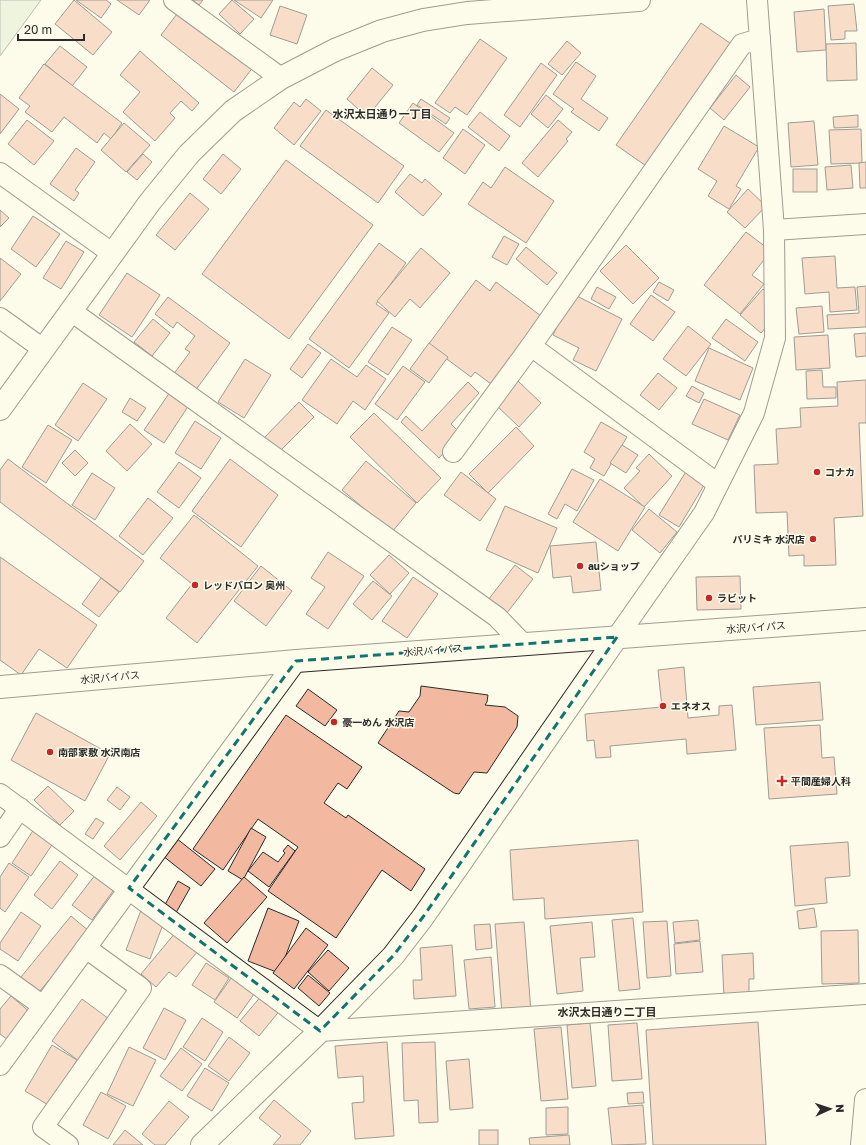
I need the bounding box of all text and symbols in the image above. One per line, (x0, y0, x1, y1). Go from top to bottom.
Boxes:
scale bar (18, 16, 84, 42)
text: 20 m (24, 22, 52, 37)
district label: 水沢太日通り一丁目 (333, 107, 432, 120)
place label: コナカ (825, 466, 855, 478)
marker: コナカ (812, 467, 822, 477)
place label: パリミキ 水沢店 (733, 533, 805, 545)
marker: パリミキ 水沢店 (808, 534, 818, 544)
place label: auショップ (588, 560, 640, 572)
marker: auショップ (575, 561, 585, 571)
place label: レッドバロン 奥州 (203, 579, 286, 591)
marker: レッドバロン 奥州 (190, 580, 200, 590)
place label: ラビット (717, 592, 757, 604)
marker: ラビット (704, 593, 714, 603)
street label: 水沢バイパス (726, 619, 786, 635)
street label: 水沢バイパス (403, 642, 463, 658)
street label: 水沢バイパス (80, 668, 140, 686)
place label: エネオス (671, 700, 711, 712)
marker: エネオス (658, 701, 668, 711)
place label: 豪一めん 水沢店 (342, 716, 415, 728)
marker: 豪一めん 水沢店 (329, 717, 339, 727)
place label: 南部家敷 水沢南店 (58, 746, 141, 758)
marker: 南部家敷 水沢南店 (45, 747, 55, 757)
marker: 平間産婦人科 (776, 775, 788, 787)
place label: 平間産婦人科 (791, 775, 851, 787)
district label: 水沢太日通り二丁目 (558, 1005, 657, 1018)
north arrow (810, 1089, 850, 1129)
text: N (834, 1104, 847, 1113)

